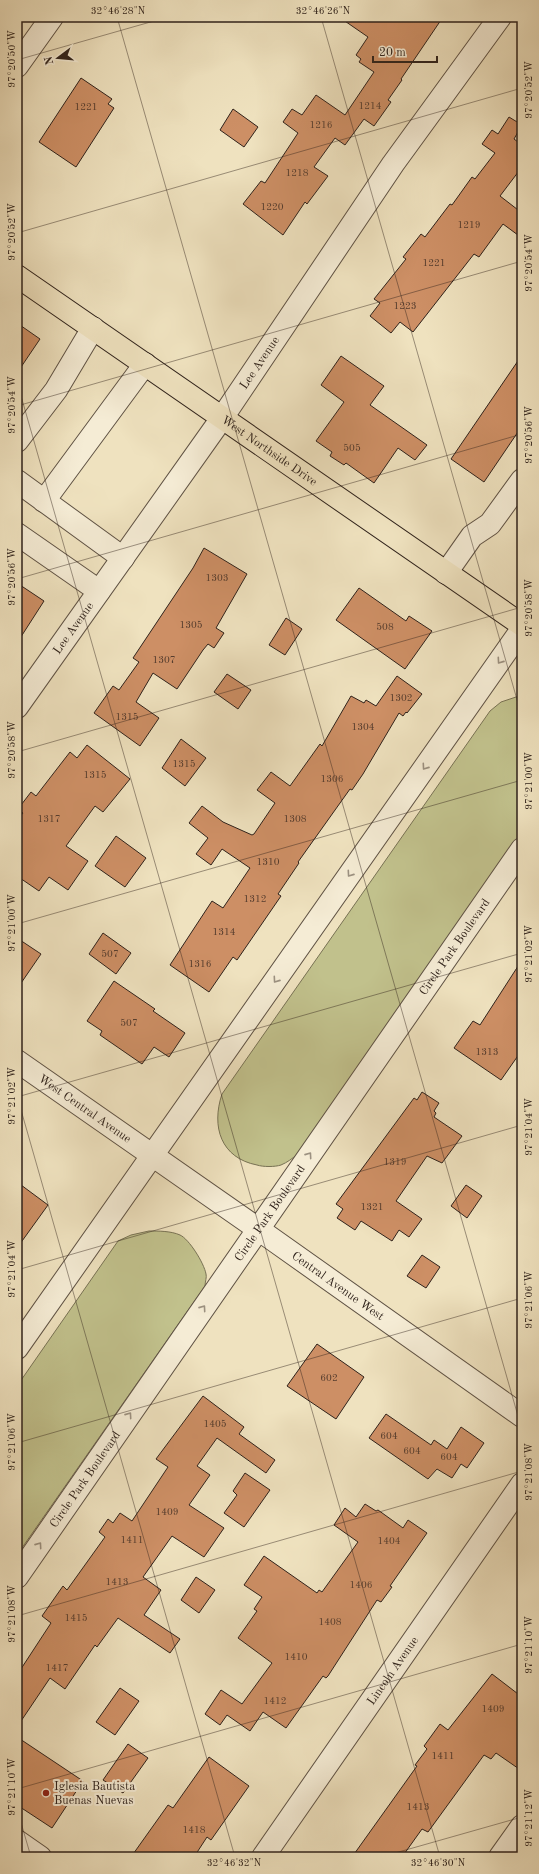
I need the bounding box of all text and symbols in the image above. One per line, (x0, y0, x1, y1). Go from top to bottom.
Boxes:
text: 32°46'28"N (91, 6, 146, 16)
text: 32°46'26"N (296, 6, 351, 16)
text: 97°20'50"W (7, 30, 17, 88)
north arrow (38, 38, 78, 78)
scale bar (373, 38, 437, 64)
text: 20 m (379, 47, 406, 59)
text: N (43, 54, 56, 66)
text: 97°20'52"W (524, 61, 534, 119)
house number: 1214 (358, 101, 382, 111)
house number: 1221 (74, 102, 98, 112)
house number: 1216 (309, 120, 333, 130)
house number: 1218 (285, 168, 309, 178)
house number: 1220 (260, 202, 284, 212)
text: 97°20'52"W (7, 203, 17, 261)
house number: 1219 (457, 220, 481, 230)
text: 97°20'54"W (524, 234, 534, 292)
house number: 1221 (422, 258, 446, 268)
house number: 1223 (393, 301, 417, 311)
street label: Lee Avenue (238, 334, 282, 392)
text: 97°20'54"W (7, 376, 17, 434)
text: 97°20'56"W (524, 406, 534, 464)
street label: West Northside Drive (219, 414, 319, 489)
house number: 505 (343, 443, 361, 453)
text: 97°20'56"W (7, 548, 17, 606)
house number: 1303 (205, 573, 229, 583)
text: 97°20'58"W (524, 579, 534, 637)
street label: Lee Avenue (51, 600, 97, 657)
house number: 1305 (179, 620, 203, 630)
house number: 508 (376, 622, 394, 632)
house number: 1307 (152, 655, 176, 665)
one-way arrow (497, 657, 505, 664)
house number: 1302 (389, 693, 413, 703)
house number: 1315 (115, 712, 139, 722)
text: 97°20'58"W (7, 721, 17, 779)
house number: 1304 (351, 722, 375, 732)
text: 97°21'00"W (524, 752, 534, 810)
house number: 1315 (172, 759, 196, 769)
one-way arrow (423, 763, 430, 770)
house number: 1315 (83, 770, 107, 780)
house number: 1306 (320, 774, 344, 784)
house number: 1317 (37, 814, 61, 824)
house number: 1308 (283, 814, 307, 824)
house number: 1310 (256, 857, 280, 867)
one-way arrow (348, 870, 355, 877)
text: 97°21'00"W (7, 894, 17, 952)
house number: 1312 (243, 894, 267, 904)
street label: Circle Park Boulevard (417, 897, 492, 998)
text: 97°21'02"W (524, 925, 534, 983)
house number: 1314 (212, 927, 236, 937)
house number: 507 (101, 949, 119, 959)
house number: 1316 (188, 959, 212, 969)
one-way arrow (274, 976, 281, 983)
house number: 507 (120, 1018, 138, 1028)
house number: 1313 (475, 1047, 499, 1057)
text: 97°21'02"W (7, 1067, 17, 1125)
street label: West Central Avenue (36, 1073, 133, 1146)
text: 97°21'04"W (524, 1098, 534, 1156)
one-way arrow (304, 1152, 312, 1159)
house number: 1319 (383, 1157, 407, 1167)
street label: Circle Park Boulevard (233, 1163, 308, 1264)
house number: 1321 (360, 1202, 384, 1212)
text: 97°21'04"W (7, 1240, 17, 1298)
street label: Central Avenue West (289, 1250, 386, 1323)
text: 97°21'06"W (524, 1271, 534, 1329)
one-way arrow (198, 1305, 206, 1312)
house number: 602 (320, 1373, 338, 1383)
one-way arrow (124, 1412, 132, 1419)
text: 97°21'06"W (7, 1413, 17, 1471)
house number: 1405 (203, 1419, 227, 1429)
street label: Circle Park Boulevard (48, 1429, 123, 1530)
house number: 604 (380, 1431, 398, 1441)
text: 97°21'08"W (524, 1443, 534, 1501)
house number: 604 (403, 1446, 421, 1456)
house number: 604 (440, 1452, 458, 1462)
house number: 1409 (155, 1507, 179, 1517)
house number: 1411 (120, 1535, 144, 1545)
house number: 1404 (377, 1536, 401, 1546)
one-way arrow (34, 1542, 41, 1549)
house number: 1413 (105, 1577, 129, 1587)
house number: 1406 (349, 1580, 373, 1590)
text: 97°21'08"W (7, 1585, 17, 1643)
house number: 1415 (64, 1613, 88, 1623)
text: 97°21'10"W (524, 1616, 534, 1674)
house number: 1408 (318, 1617, 342, 1627)
street label: Lincoln Avenue (365, 1634, 421, 1707)
house number: 1410 (284, 1652, 308, 1662)
house number: 1417 (45, 1663, 69, 1673)
house number: 1412 (263, 1696, 287, 1706)
house number: 1409 (481, 1704, 505, 1714)
house number: 1411 (431, 1751, 455, 1761)
text: 97°21'10"W (7, 1758, 17, 1816)
place label: Iglesia Bautista Buenas Nuevas (54, 1781, 135, 1807)
marker: Iglesia Bautista Buenas Nuevas (41, 1788, 51, 1798)
text: 97°21'12"W (524, 1789, 534, 1847)
house number: 1413 (406, 1802, 430, 1812)
house number: 1418 (182, 1825, 206, 1835)
text: 32°46'32"N (207, 1858, 262, 1868)
text: 32°46'30"N (411, 1858, 466, 1868)

